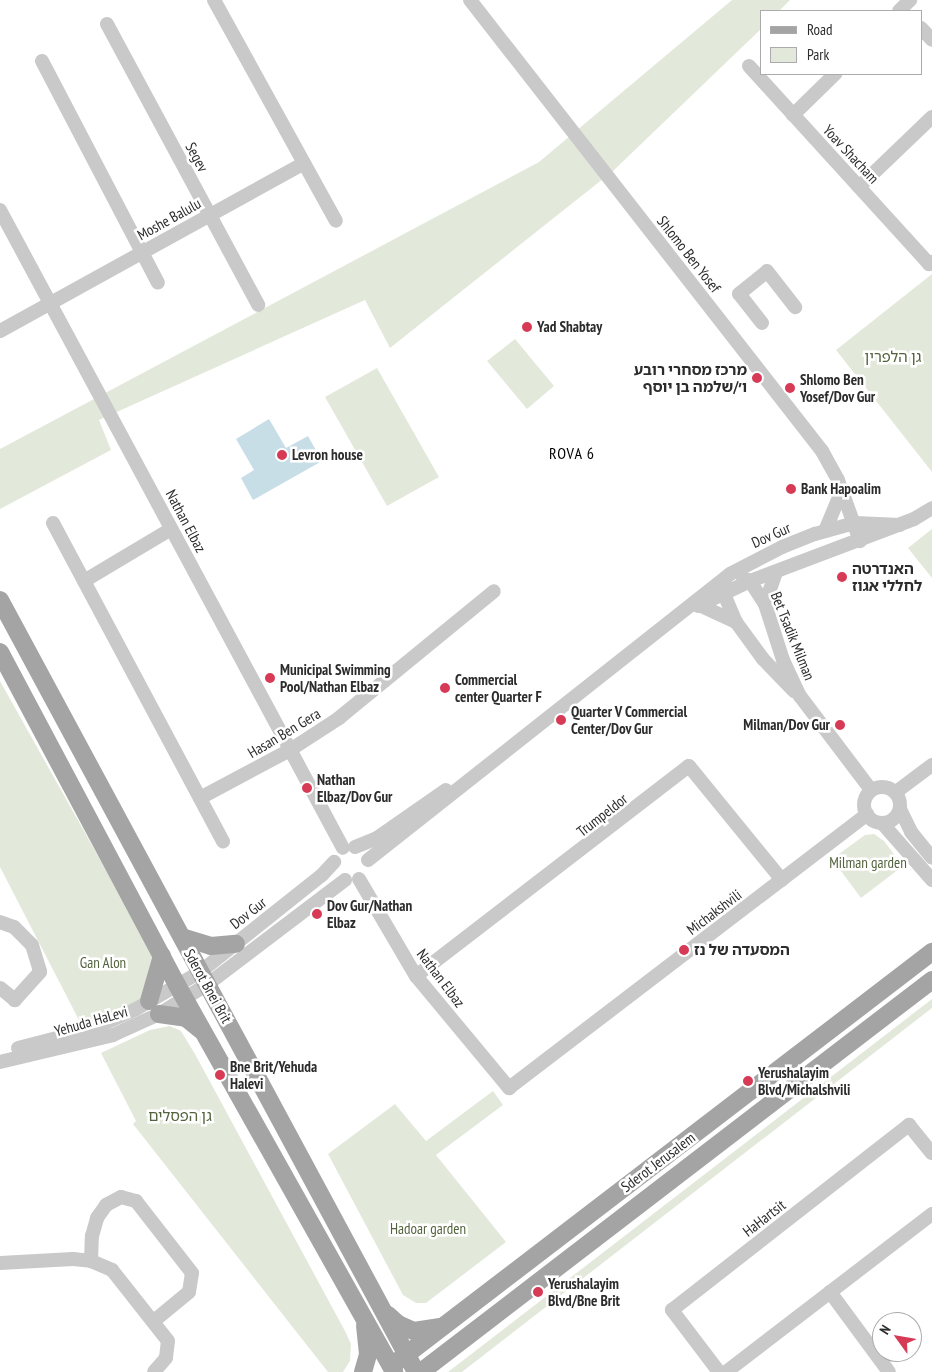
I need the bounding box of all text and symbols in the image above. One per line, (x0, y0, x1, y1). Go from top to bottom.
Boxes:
legend (760, 10, 922, 75)
text: Road (807, 20, 833, 39)
text: Park (807, 45, 829, 64)
street label: Yoav Shacham (819, 121, 883, 187)
street label: Segev (182, 139, 212, 175)
street label: Moshe Balulu (134, 194, 204, 244)
street label: Shlomo Ben Yosef (653, 212, 725, 296)
place label: Yad Shabtay (537, 318, 602, 336)
marker: Yad Shabtay (521, 321, 533, 333)
park label: גן הלפרין (865, 348, 921, 366)
place label: מרכז מסחרי רובע ו׳/שלמה בן יוסף (634, 360, 747, 395)
place label: Shlomo Ben Yosef/Dov Gur (800, 370, 876, 405)
marker: מרכז מסחרי רובע ו׳/שלמה בן יוסף (751, 372, 763, 384)
marker: Shlomo Ben Yosef/Dov Gur (784, 382, 796, 394)
district label: ROVA 6 (548, 443, 596, 463)
place label: Levron house (292, 446, 363, 464)
marker: Levron house (276, 449, 288, 461)
place label: Bank Hapoalim (801, 480, 881, 498)
marker: Bank Hapoalim (785, 483, 797, 495)
street label: Nathan Elbaz (162, 487, 210, 555)
street label: Dov Gur (749, 518, 793, 552)
place label: האנדרטה לחללי אגוז (852, 559, 922, 594)
marker: האנדרטה לחללי אגוז (836, 571, 848, 583)
street label: Bet Tsadik Milman (767, 589, 819, 683)
place label: Municipal Swimming Pool/Nathan Elbaz (280, 660, 391, 695)
place label: Commercial center Quarter F (455, 670, 542, 705)
marker: Municipal Swimming Pool/Nathan Elbaz (264, 672, 276, 684)
marker: Commercial center Quarter F (439, 682, 451, 694)
place label: Quarter V Commercial Center/Dov Gur (571, 702, 688, 737)
street label: Hasan Ben Gera (244, 704, 324, 762)
marker: Quarter V Commercial Center/Dov Gur (555, 714, 567, 726)
place label: Milman/Dov Gur (743, 716, 830, 734)
marker: Milman/Dov Gur (834, 719, 846, 731)
place label: Nathan Elbaz/Dov Gur (317, 770, 393, 805)
marker: Nathan Elbaz/Dov Gur (301, 782, 313, 794)
street label: Trumpeldor (573, 790, 631, 840)
park label: Milman garden (829, 854, 907, 872)
street label: Michakshvili (683, 886, 745, 938)
street label: Dov Gur (226, 893, 270, 933)
place label: Dov Gur/Nathan Elbaz (327, 896, 413, 931)
marker: Dov Gur/Nathan Elbaz (311, 908, 323, 920)
place label: המסעדה של נז (694, 941, 790, 959)
marker: המסעדה של נז (678, 944, 690, 956)
street label: Nathan Elbaz (413, 945, 469, 1011)
street label: Sderot Bnei Brit (180, 946, 236, 1026)
park label: Gan Alon (80, 954, 126, 972)
street label: Yehuda HaLevi (52, 1002, 130, 1040)
place label: Bne Brit/Yehuda Halevi (230, 1057, 317, 1092)
place label: Yerushalayim Blvd/Michalshvili (758, 1063, 850, 1098)
marker: Bne Brit/Yehuda Halevi (214, 1069, 226, 1081)
marker: Yerushalayim Blvd/Michalshvili (742, 1075, 754, 1087)
park label: גן הפסלים (148, 1107, 212, 1125)
street label: Sderot Jerusalem (617, 1128, 699, 1196)
street label: HaHartsit (739, 1196, 789, 1240)
park label: Hadoar garden (390, 1220, 466, 1238)
place label: Yerushalayim Blvd/Bne Brit (548, 1274, 620, 1309)
marker: Yerushalayim Blvd/Bne Brit (532, 1286, 544, 1298)
north arrow (872, 1312, 922, 1362)
text: N (875, 1322, 895, 1338)

